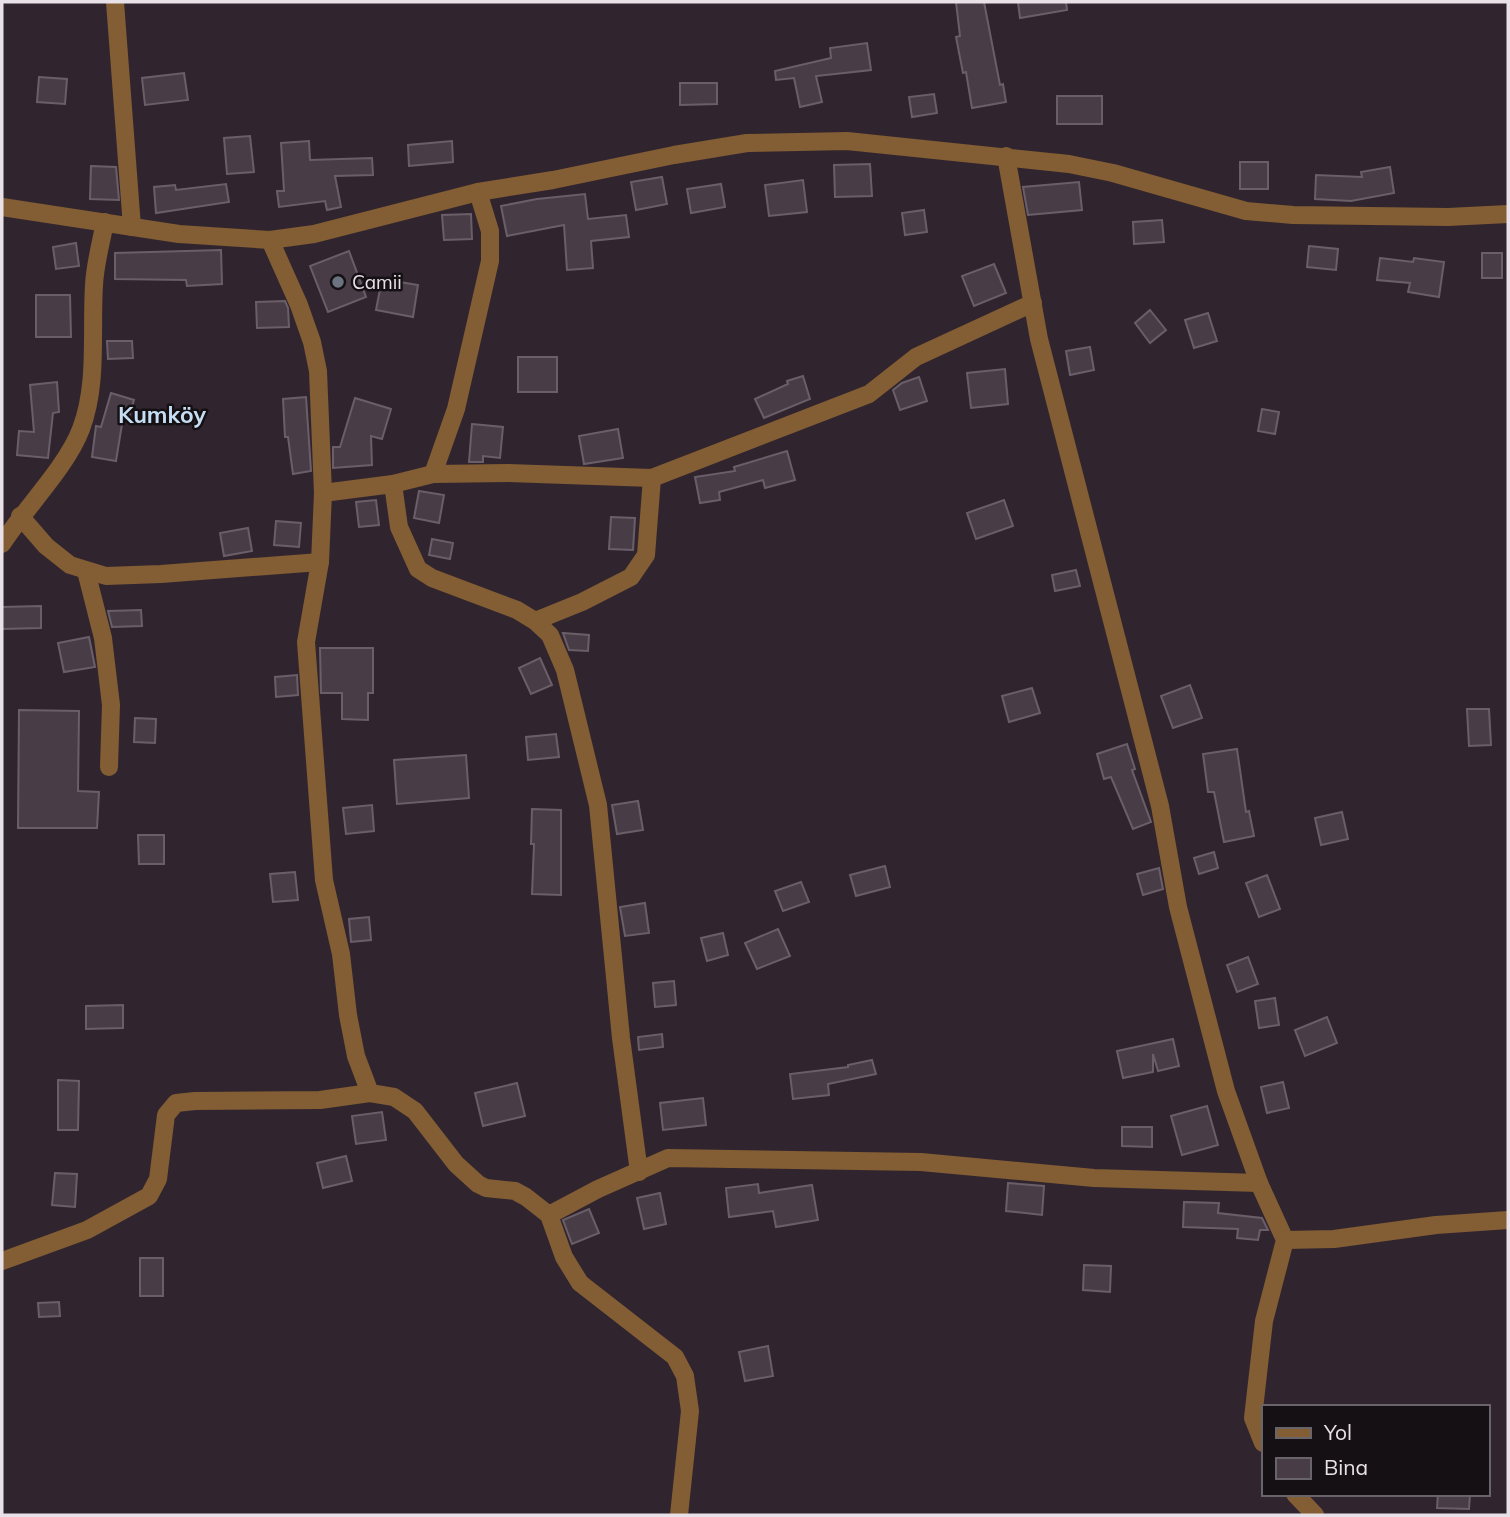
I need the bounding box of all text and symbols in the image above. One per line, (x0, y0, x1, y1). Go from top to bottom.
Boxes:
place label: Camii (352, 270, 402, 294)
marker: Camii (330, 274, 346, 290)
district label: Kumköy (118, 400, 206, 429)
legend (1262, 1405, 1489, 1496)
text: Yol (1323, 1419, 1352, 1445)
text: Bina (1324, 1454, 1368, 1480)

